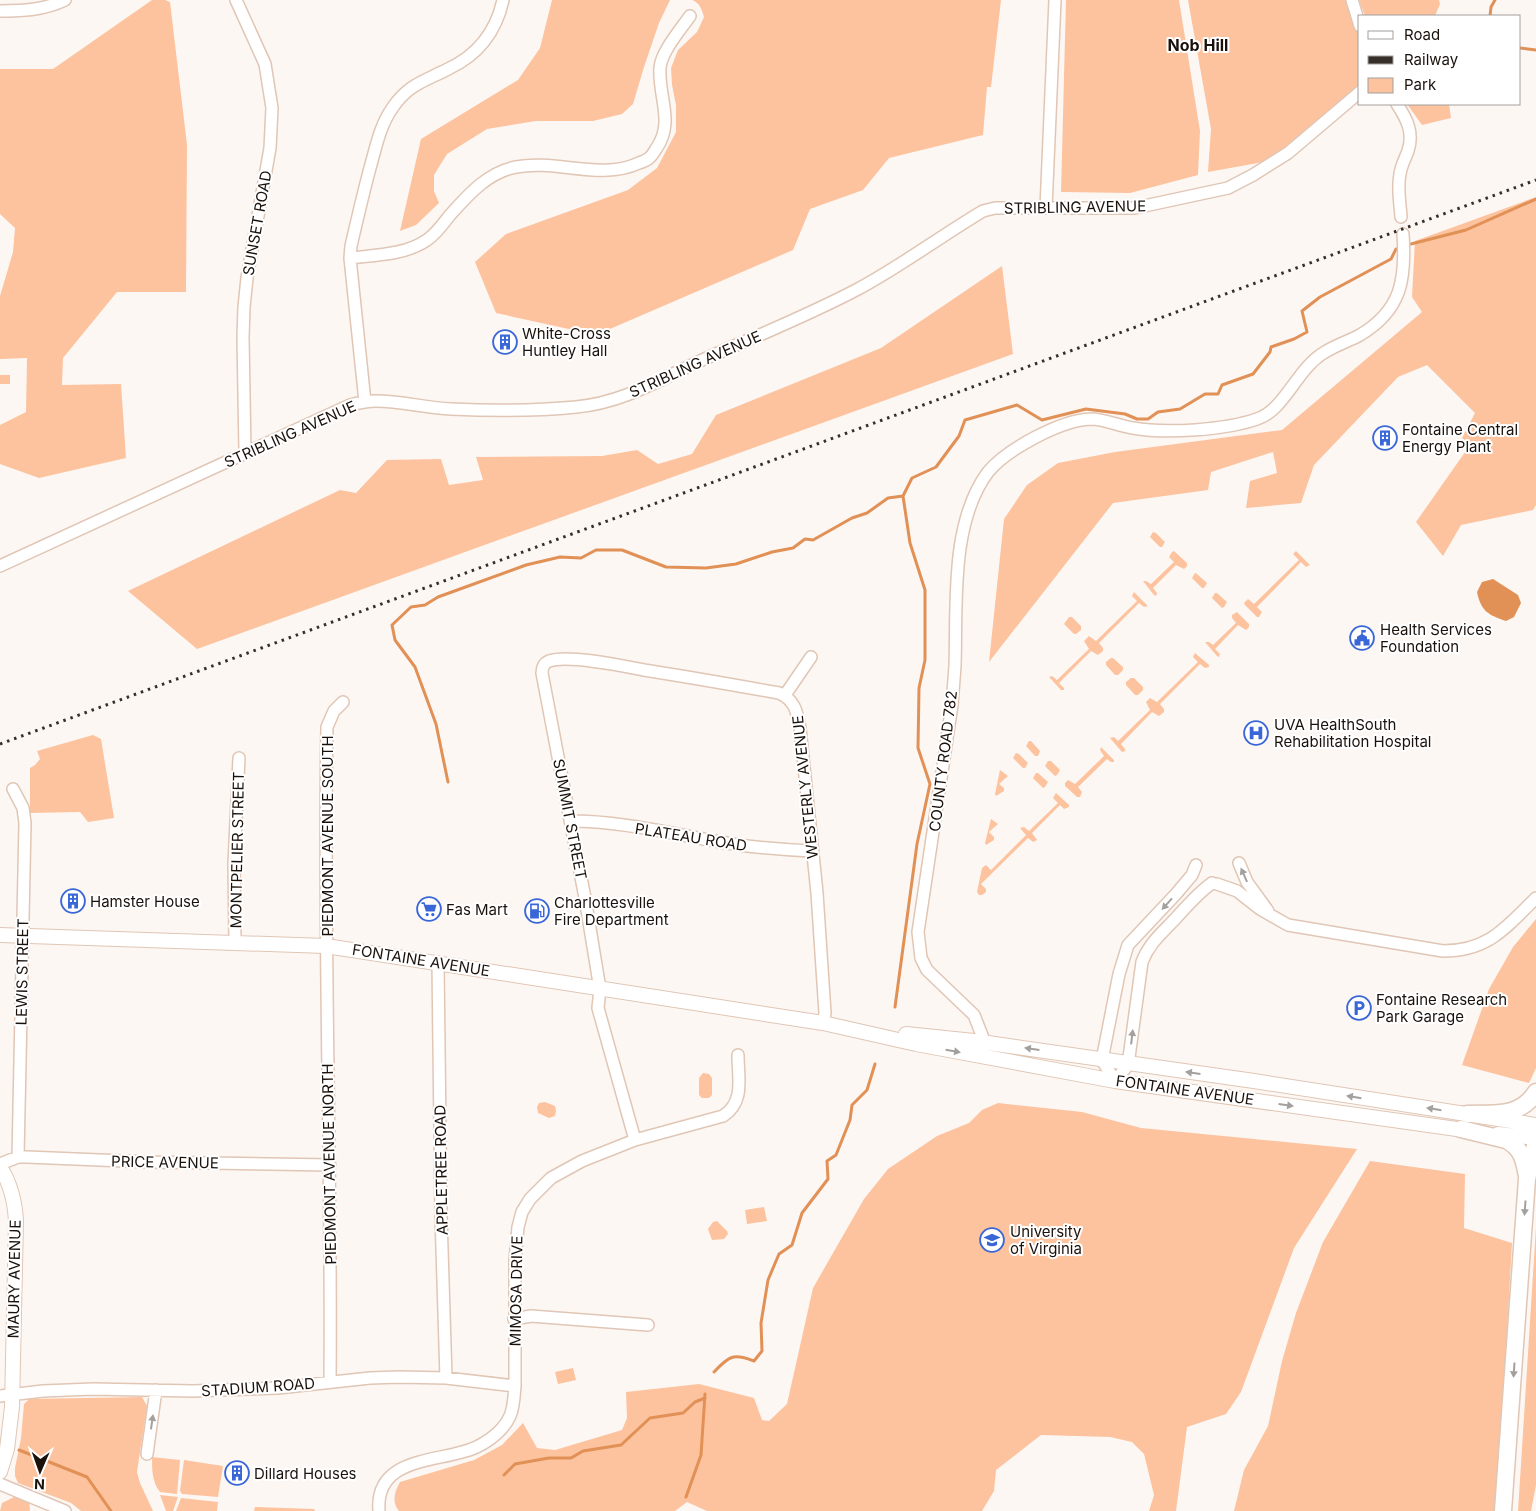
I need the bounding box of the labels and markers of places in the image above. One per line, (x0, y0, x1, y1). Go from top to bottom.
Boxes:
place label: White-Cross Huntley Hall (522, 324, 611, 360)
building icon: White-Cross Huntley Hall (492, 329, 518, 355)
place label: Fontaine Central Energy Plant (1402, 420, 1518, 456)
building icon: Fontaine Central Energy Plant (1372, 425, 1398, 451)
place label: Health Services Foundation (1380, 620, 1492, 656)
public building icon: Health Services Foundation (1349, 625, 1375, 651)
place label: UVA HealthSouth Rehabilitation Hospital (1274, 715, 1432, 751)
hospital icon: UVA HealthSouth Rehabilitation Hospital (1243, 720, 1269, 746)
building icon: Hamster House (60, 888, 86, 914)
place label: Hamster House (90, 892, 200, 911)
place label: Charlottesville Fire Department (554, 893, 669, 929)
supermarket icon: Fas Mart (416, 896, 442, 922)
fuel station icon: Charlottesville Fire Department (524, 898, 550, 924)
place label: Fas Mart (446, 900, 508, 919)
place label: Fontaine Research Park Garage (1376, 990, 1507, 1026)
parking icon: Fontaine Research Park Garage (1346, 995, 1372, 1021)
place label: University of Virginia (1010, 1222, 1082, 1258)
school or university icon: University of Virginia (979, 1227, 1005, 1253)
building icon: Dillard Houses (224, 1460, 250, 1486)
place label: Dillard Houses (254, 1464, 357, 1483)

